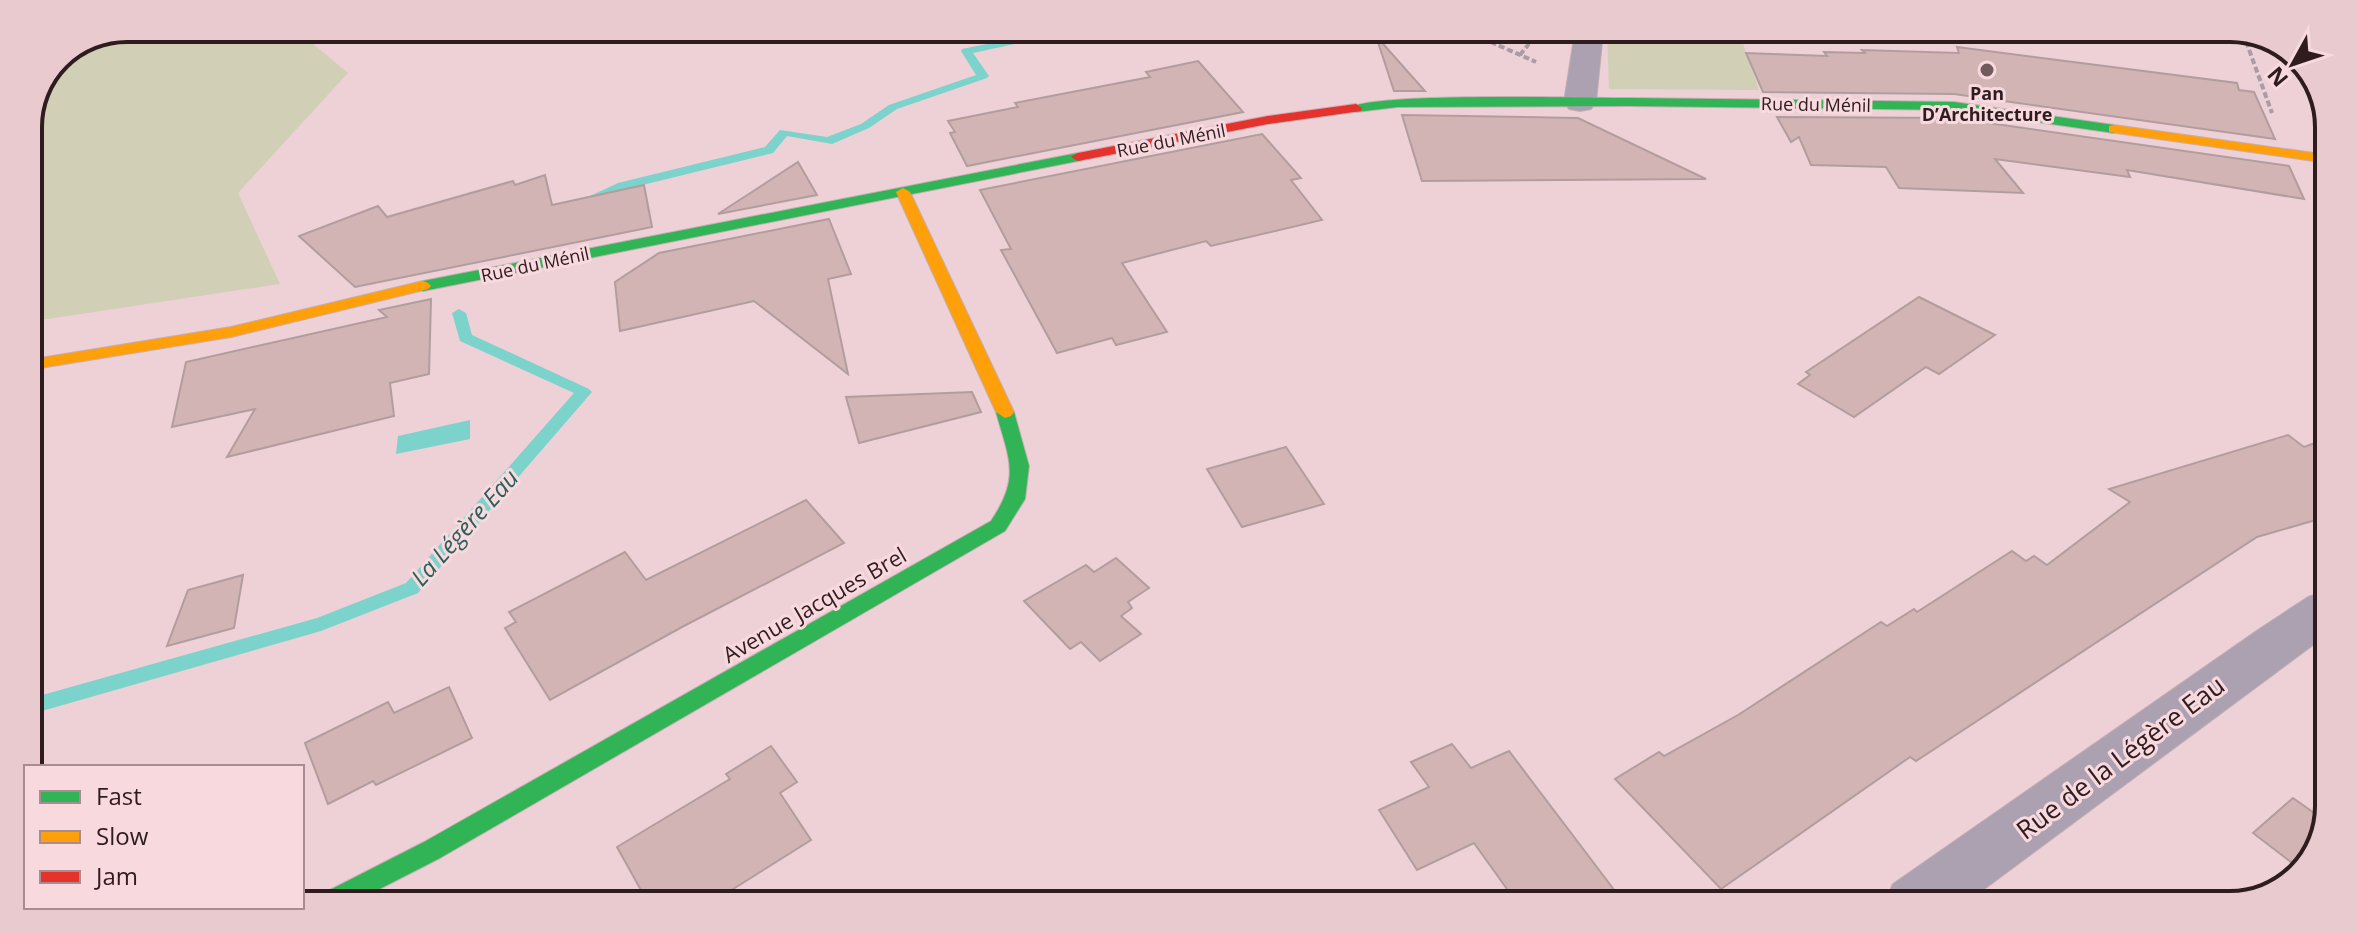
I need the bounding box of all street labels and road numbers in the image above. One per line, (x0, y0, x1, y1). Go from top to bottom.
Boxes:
street label: Rue du Ménil (1761, 91, 1871, 117)
street label: Rue du Ménil (1115, 118, 1227, 162)
street label: Rue du Ménil (479, 241, 591, 287)
street label: Avenue Jacques Brel (717, 539, 911, 669)
street label: Rue de la Légère Eau (2009, 667, 2231, 847)

